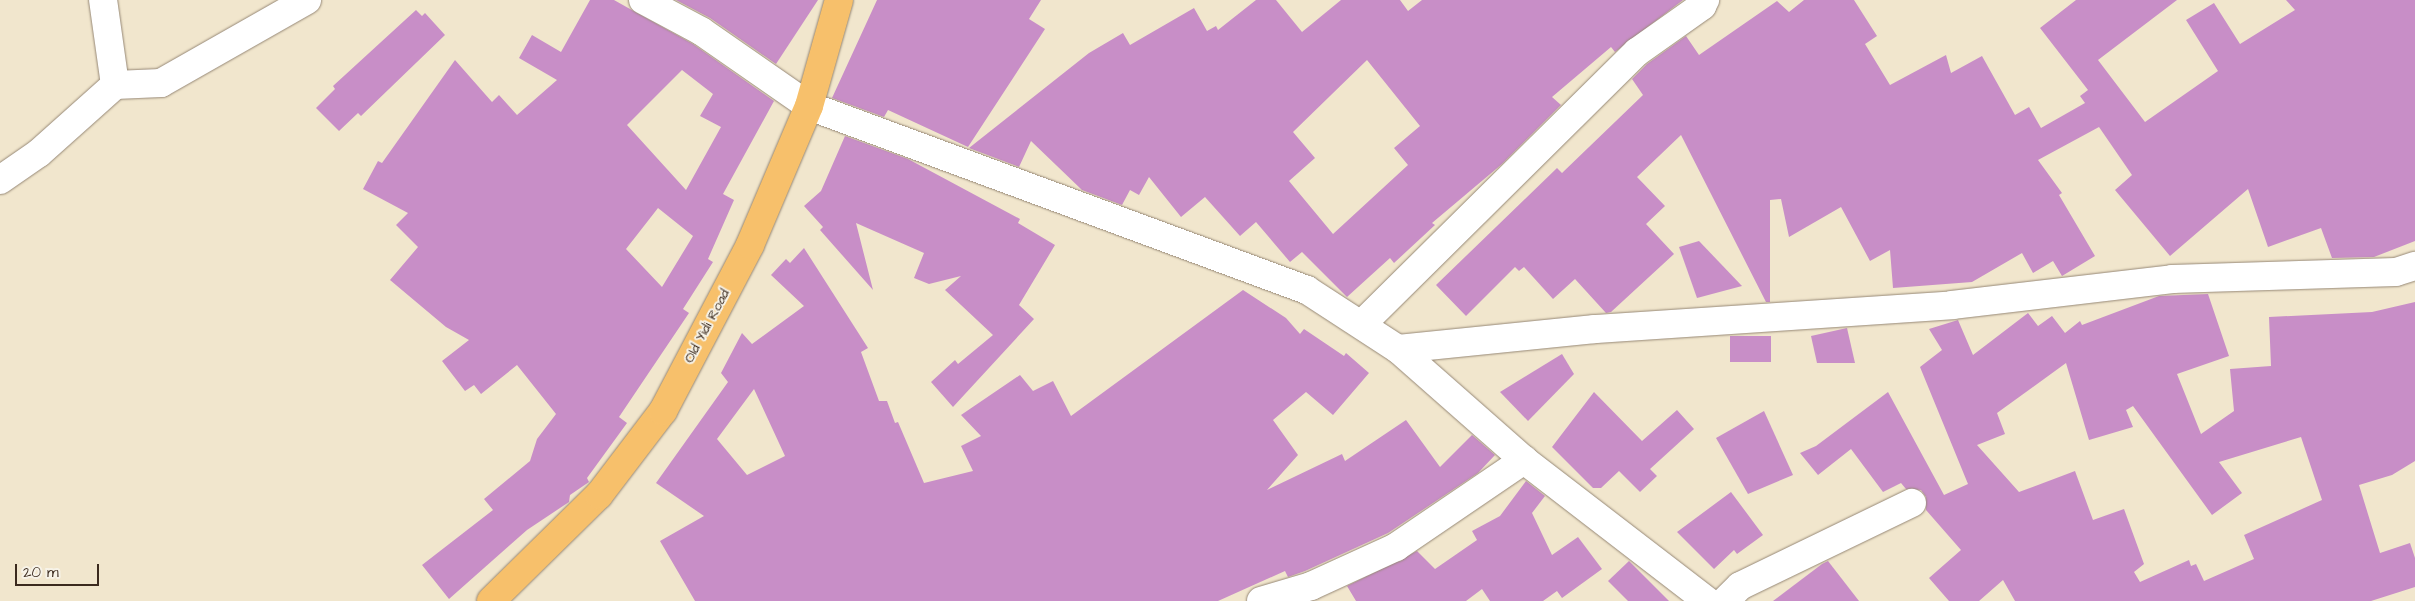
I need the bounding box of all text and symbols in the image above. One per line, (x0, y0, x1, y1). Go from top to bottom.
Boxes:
street label: Old Yidi Road (681, 286, 733, 366)
scale bar (18, 554, 101, 586)
text: 20 m (23, 562, 59, 583)

